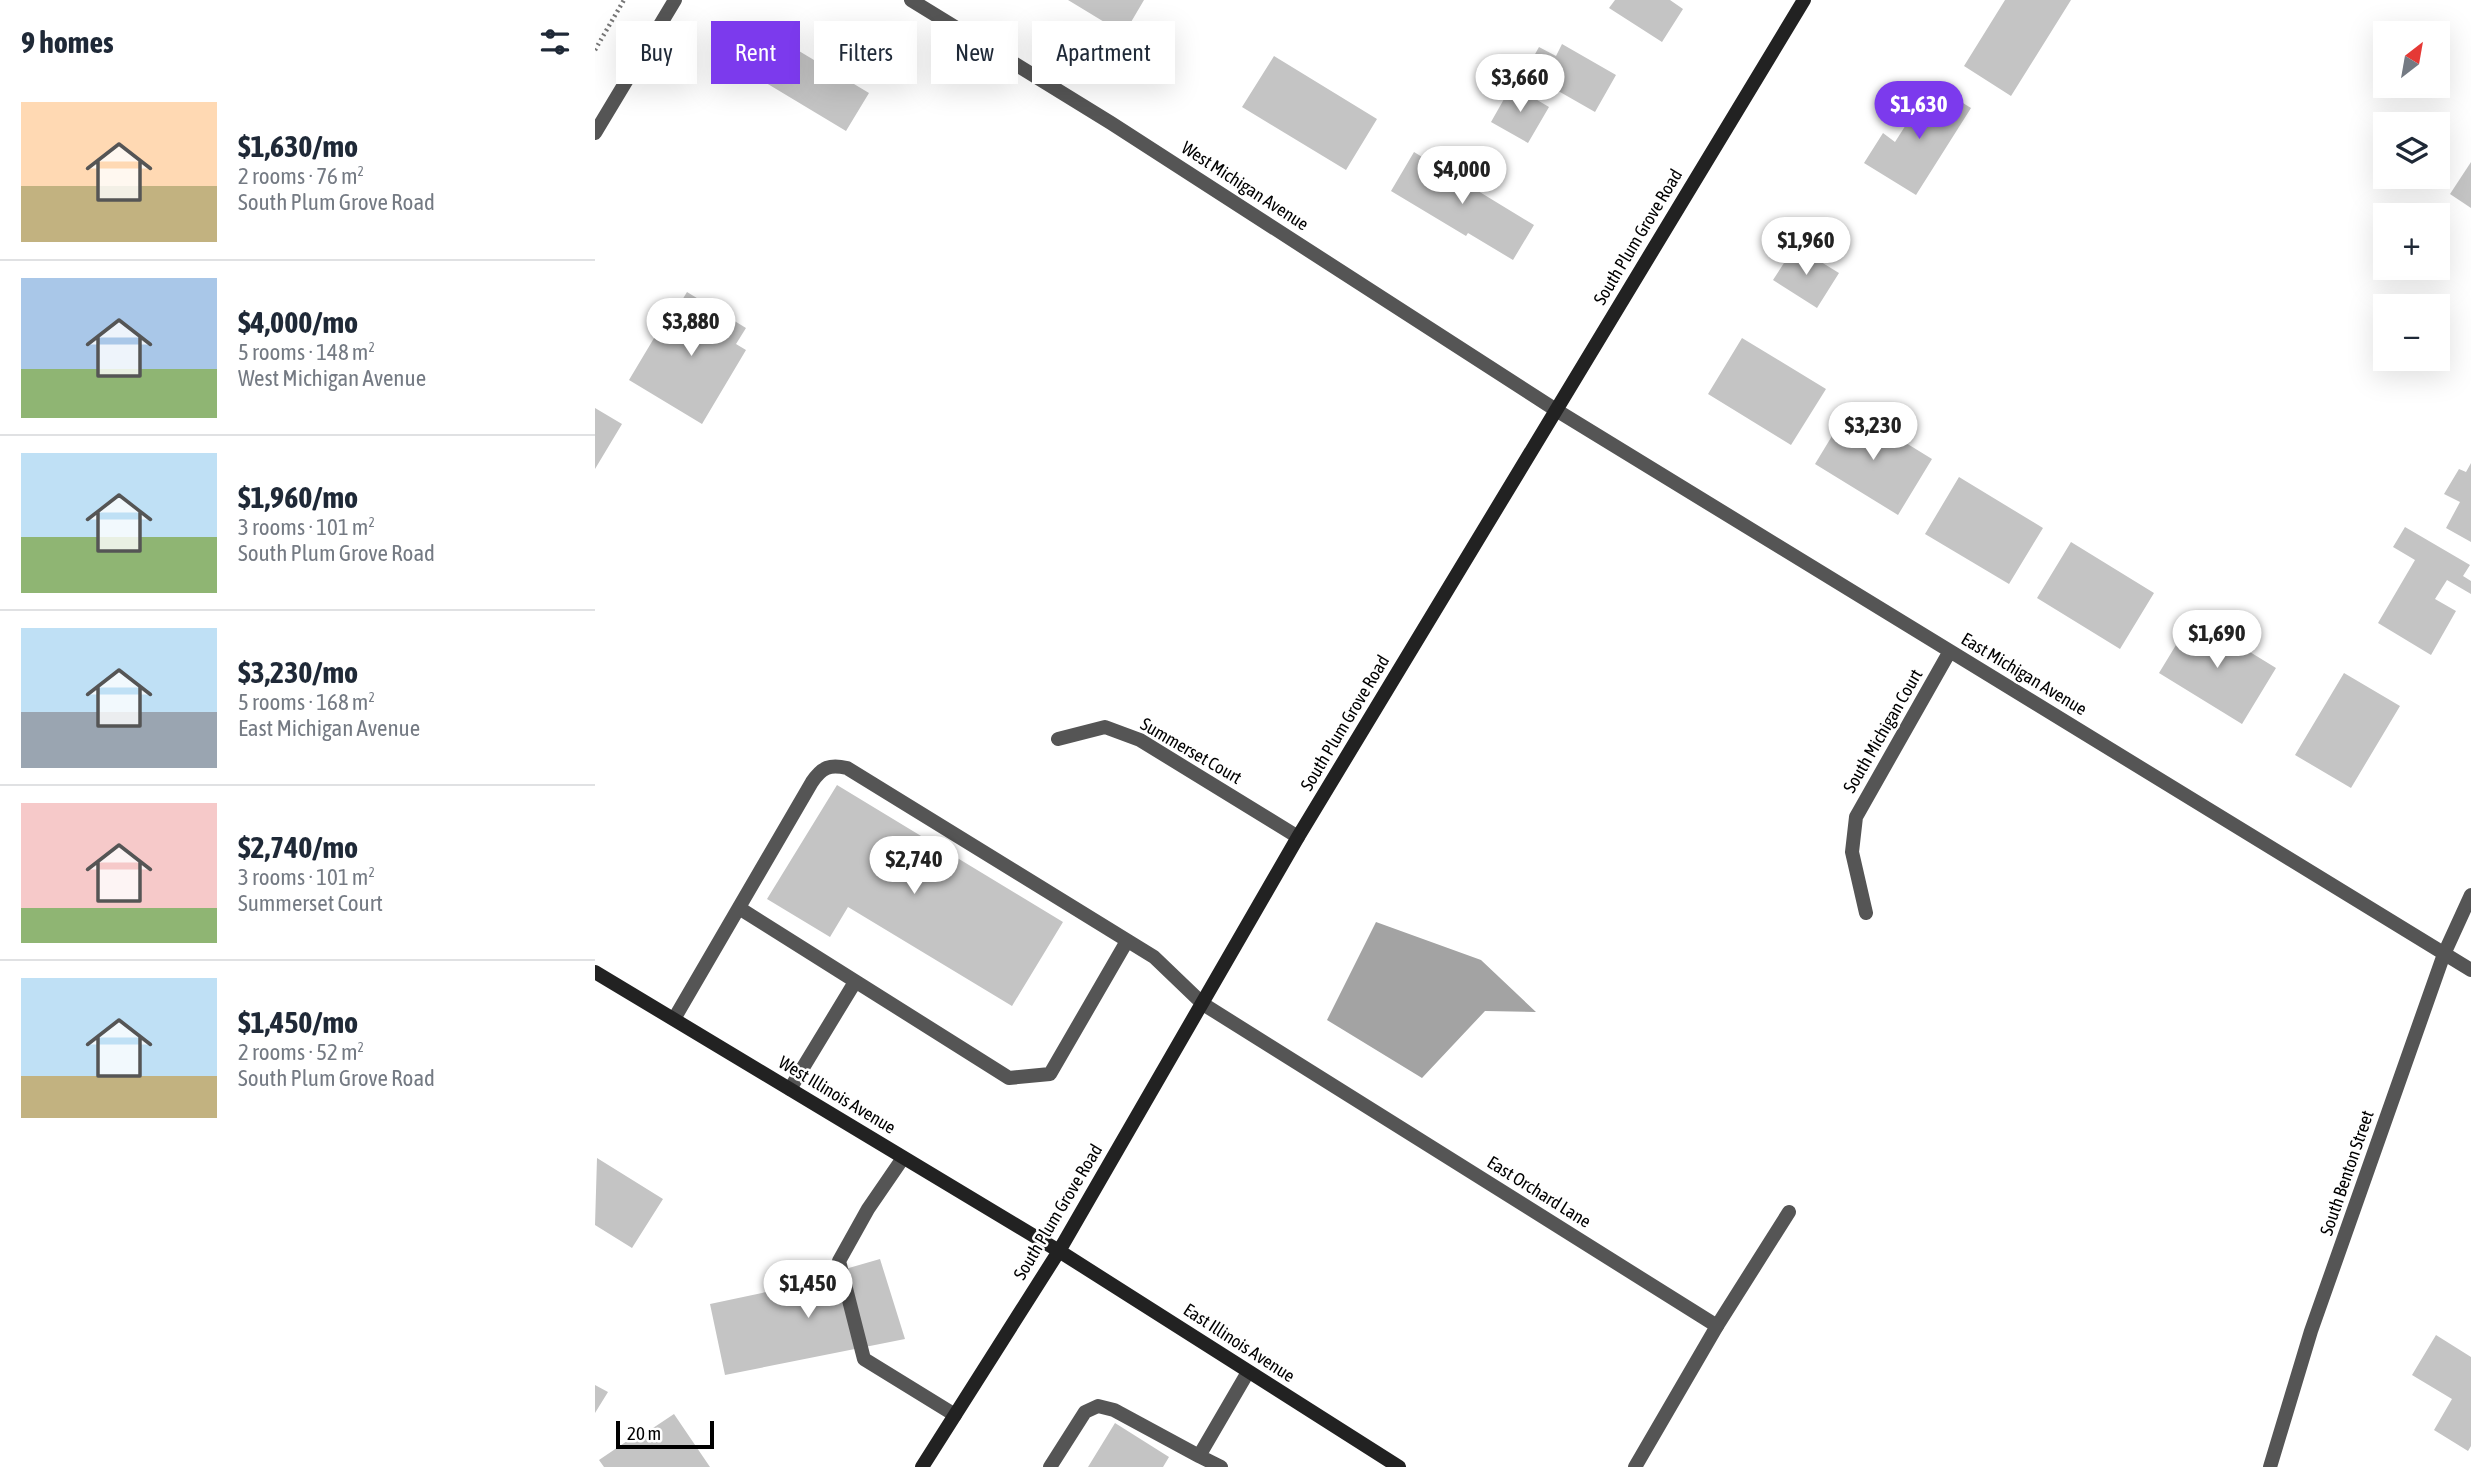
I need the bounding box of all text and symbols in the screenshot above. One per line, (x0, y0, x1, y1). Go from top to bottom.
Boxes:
chip: Buy (616, 21, 697, 84)
chip: Rent (711, 21, 800, 84)
chip: Filters (814, 21, 917, 84)
chip: New (931, 21, 1018, 84)
chip: Apartment (1032, 21, 1175, 84)
north arrow (2373, 21, 2450, 98)
map controls (2373, 21, 2450, 371)
icon: filters (536, 23, 574, 61)
text: 9 homes (21, 25, 114, 59)
pin: $3,660 (1463, 54, 1577, 114)
text: $3,660 (1492, 64, 1549, 90)
pin: $1,630 (1862, 82, 1976, 141)
text: $1,630 (1891, 91, 1948, 117)
button: layers (2373, 112, 2450, 189)
text: $1,630/mo (238, 129, 358, 163)
icon: home (77, 130, 161, 214)
street label: West Michigan Avenue (1178, 137, 1313, 234)
pin: $4,000 (1405, 146, 1519, 206)
text: $4,000 (1434, 156, 1491, 182)
text: 2 rooms · 76 m² (238, 163, 364, 189)
street label: South Plum Grove Road (1589, 165, 1686, 308)
text: South Plum Grove Road (238, 189, 435, 215)
button: + (2373, 203, 2450, 280)
pin: $1,960 (1749, 218, 1863, 277)
text: $1,960 (1778, 227, 1835, 253)
button: − (2373, 294, 2450, 371)
pin: $3,880 (634, 298, 748, 358)
text: $4,000/mo (238, 305, 358, 339)
icon: home (77, 306, 161, 390)
text: $3,880 (663, 308, 720, 334)
text: 5 rooms · 148 m² (238, 339, 375, 365)
text: West Michigan Avenue (238, 365, 426, 391)
pin: $3,230 (1816, 402, 1930, 462)
text: $3,230 (1845, 412, 1902, 438)
text: $1,960/mo (238, 480, 358, 514)
icon: home (77, 481, 161, 565)
text: 3 rooms · 101 m² (238, 514, 375, 540)
text: South Plum Grove Road (238, 540, 435, 566)
pin: $1,690 (2160, 610, 2274, 670)
text: $1,690 (2189, 620, 2246, 646)
street label: East Michigan Avenue (1958, 628, 2091, 719)
street label: South Plum Grove Road (1296, 651, 1393, 794)
text: $3,230/mo (238, 655, 358, 689)
icon: home (77, 656, 161, 740)
street label: South Michigan Court (1839, 665, 1926, 796)
text: 5 rooms · 168 m² (238, 689, 375, 715)
street label: Summerset Court (1137, 713, 1246, 788)
text: East Michigan Avenue (238, 715, 420, 741)
text: $2,740/mo (238, 830, 358, 864)
icon: home (77, 831, 161, 915)
pin: $2,740 (857, 836, 971, 896)
text: $2,740 (886, 846, 943, 872)
text: 3 rooms · 101 m² (238, 864, 375, 890)
text: Summerset Court (238, 890, 383, 916)
text: $1,450/mo (238, 1005, 358, 1039)
icon: home (77, 1006, 161, 1090)
text: 2 rooms · 52 m² (238, 1039, 364, 1065)
street label: West Illinois Avenue (775, 1051, 900, 1138)
text: South Plum Grove Road (238, 1065, 435, 1091)
street label: South Benton Street (2315, 1108, 2378, 1238)
street label: South Plum Grove Road (1009, 1140, 1106, 1283)
street label: East Orchard Lane (1484, 1151, 1595, 1232)
pin: $1,450 (751, 1260, 865, 1320)
text: $1,450 (780, 1270, 837, 1296)
street label: East Illinois Avenue (1180, 1299, 1299, 1386)
scale bar (616, 1418, 714, 1450)
text: 20 m (627, 1422, 661, 1444)

